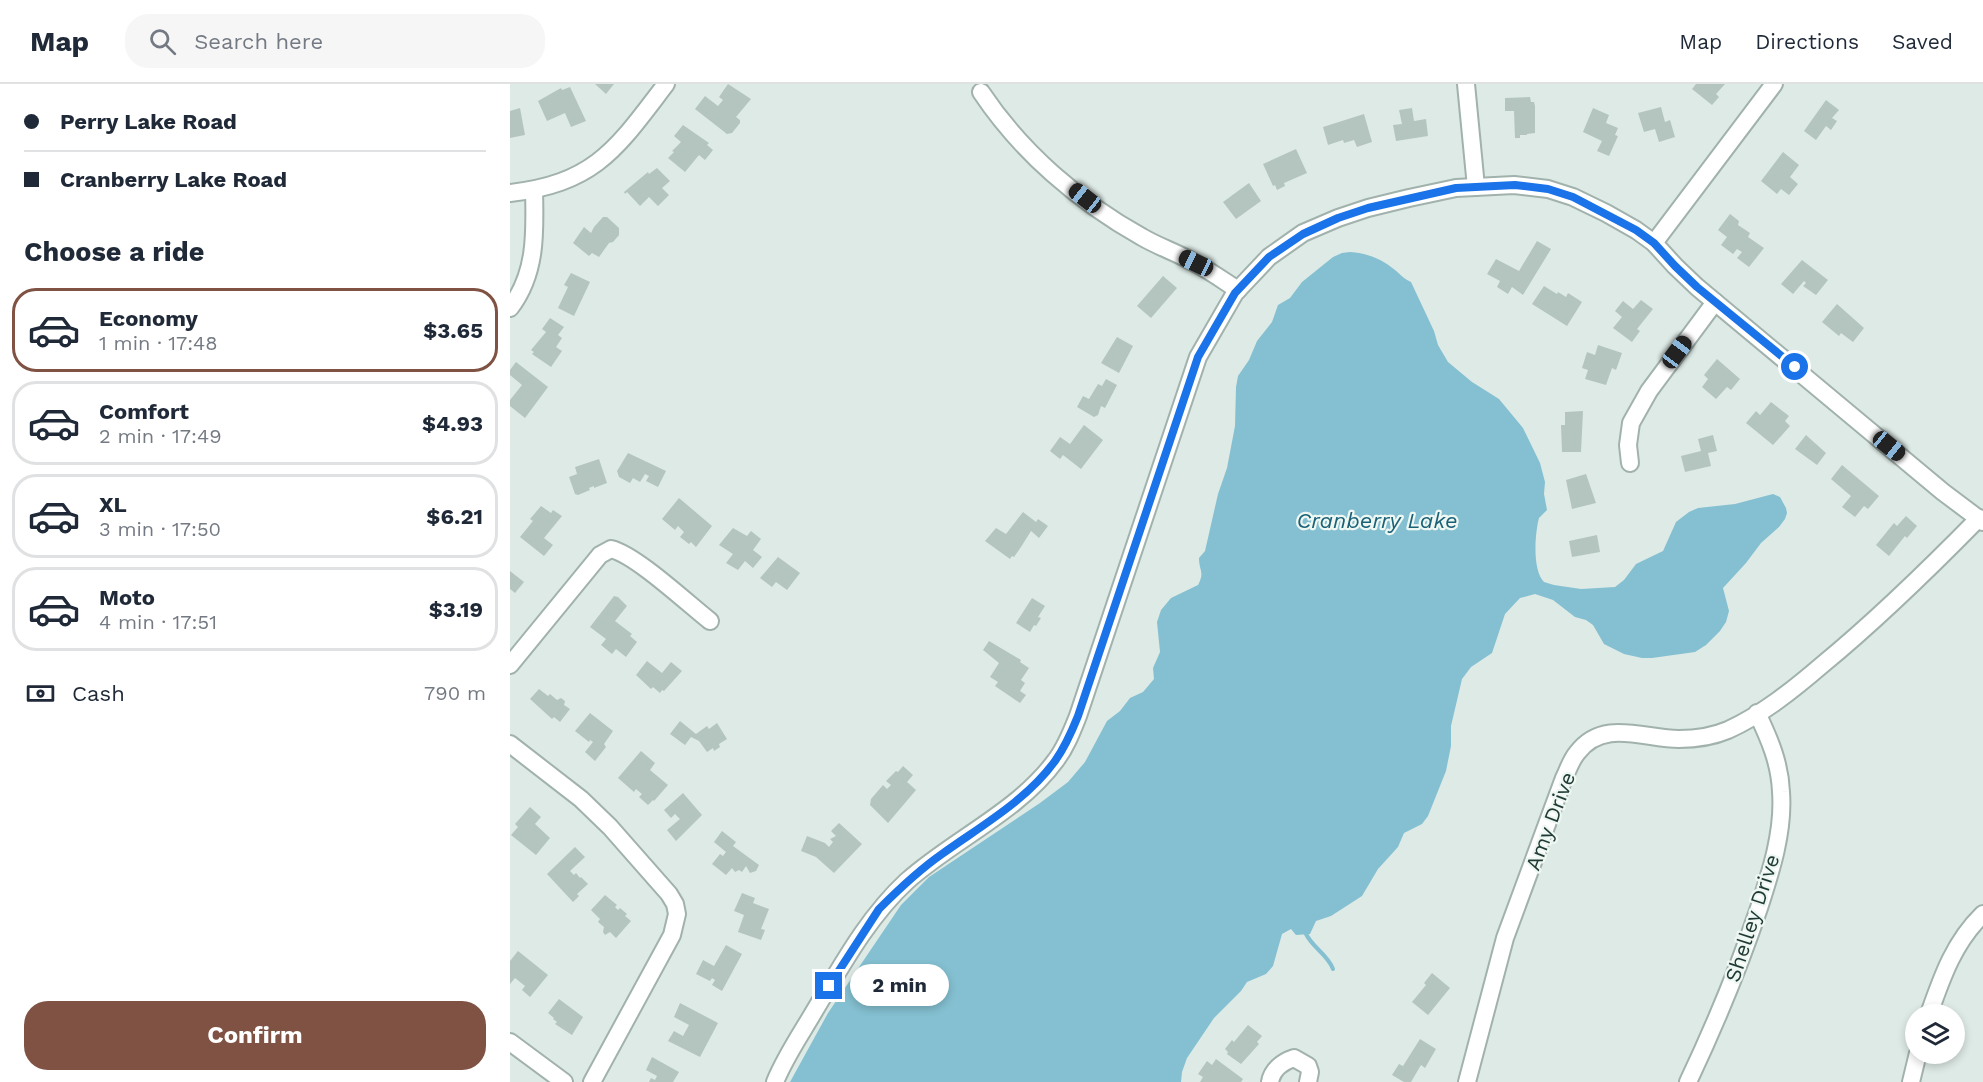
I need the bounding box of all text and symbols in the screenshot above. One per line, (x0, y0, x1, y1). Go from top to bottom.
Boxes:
search box (125, 14, 545, 68)
text: Map (30, 25, 89, 58)
icon: search (146, 25, 179, 58)
text: Search here (194, 29, 323, 54)
text: Map (1679, 29, 1722, 54)
text: Directions (1755, 29, 1859, 54)
text: Saved (1892, 29, 1953, 54)
text: Perry Lake Road (60, 109, 237, 134)
text: Cranberry Lake Road (60, 167, 287, 192)
car (1065, 180, 1105, 216)
text: Choose a ride (24, 236, 204, 268)
car (1176, 247, 1216, 279)
icon: car (27, 303, 81, 357)
text: Economy (99, 306, 198, 331)
text: $3.65 (423, 318, 483, 343)
text: 1 min · 17:48 (99, 331, 218, 355)
car (1659, 332, 1695, 372)
route start (1781, 353, 1808, 380)
icon: car (27, 396, 81, 450)
text: Comfort (99, 399, 189, 424)
text: $4.93 (422, 411, 483, 436)
text: 2 min · 17:49 (99, 424, 222, 448)
car (1869, 428, 1909, 464)
icon: car (27, 489, 81, 543)
text: XL (99, 492, 127, 517)
text: $6.21 (426, 504, 483, 529)
water label: Cranberry Lake (1297, 508, 1457, 533)
text: 3 min · 17:50 (99, 517, 221, 541)
icon: car (27, 582, 81, 636)
text: Moto (99, 585, 155, 610)
text: $3.19 (429, 597, 483, 622)
text: 4 min · 17:51 (99, 610, 217, 634)
icon: cash (24, 677, 57, 710)
text: Cash (72, 681, 125, 706)
text: 790 m (424, 681, 486, 705)
street label: Amy Drive (1520, 768, 1580, 874)
street label: Shelley Drive (1720, 851, 1784, 985)
callout: 2 min (850, 965, 949, 1007)
route end (815, 972, 842, 999)
text: 2 min (872, 973, 927, 997)
button: Confirm (24, 1001, 486, 1070)
map controls (1905, 1004, 1965, 1064)
button: layers (1905, 1004, 1965, 1064)

